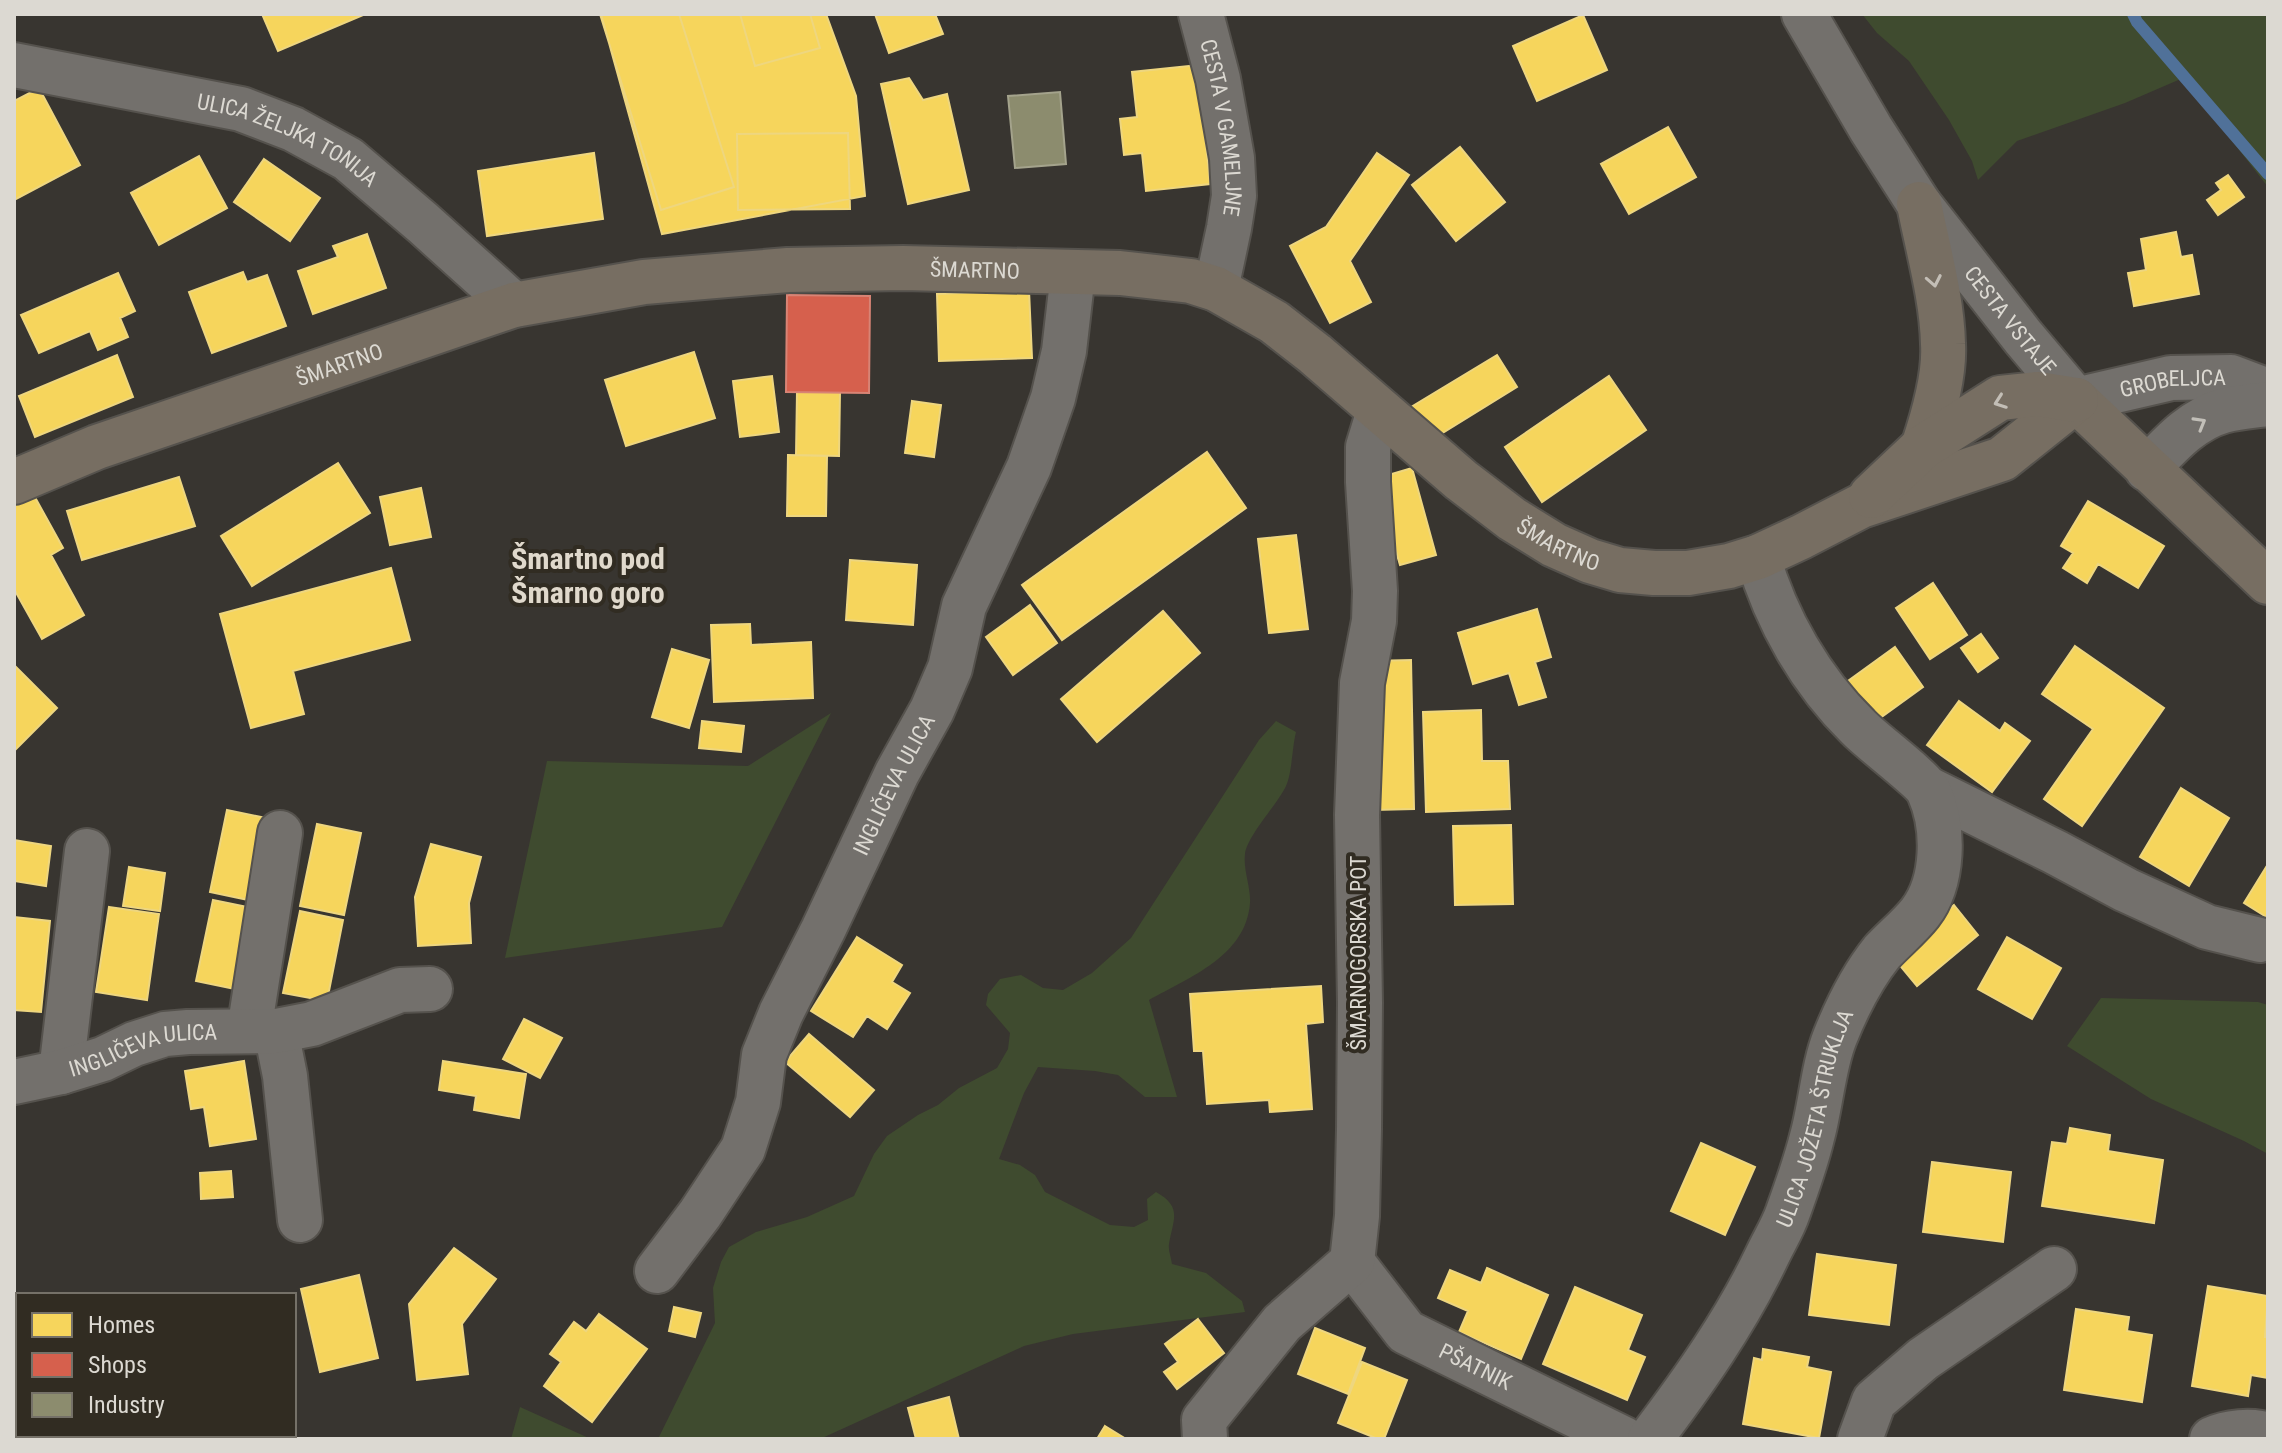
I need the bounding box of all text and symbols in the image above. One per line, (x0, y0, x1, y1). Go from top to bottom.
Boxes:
street label: CESTA V GAMELJNE (1196, 36, 1247, 218)
street label: ULICA ŽELJKA TONIJA (195, 88, 383, 192)
street label: ŠMARTNO (930, 256, 1020, 283)
street label: CESTA VSTAJE (1960, 261, 2062, 379)
one-way arrow (1924, 274, 1941, 287)
street label: ŠMARTNO (293, 338, 386, 391)
street label: GROBELJCA (2117, 365, 2226, 402)
one-way arrow (1994, 392, 2008, 408)
one-way arrow (2191, 417, 2206, 433)
street label: ŠMARTNO (1512, 513, 1603, 576)
district label: Šmartno pod Šmarno goro (511, 541, 665, 610)
street label: INGLIČEVA ULICA (848, 710, 940, 859)
street label: ŠMARNOGORSKA POT (1346, 855, 1371, 1051)
street label: ULICA JOŽETA ŠTRUKLJA (1771, 1005, 1858, 1231)
street label: INGLIČEVA ULICA (66, 1019, 217, 1081)
legend (16, 1293, 296, 1437)
text: Homes (88, 1311, 155, 1339)
street label: PŠATNIK (1435, 1338, 1516, 1394)
text: Shops (88, 1351, 147, 1379)
text: Industry (88, 1391, 165, 1419)

